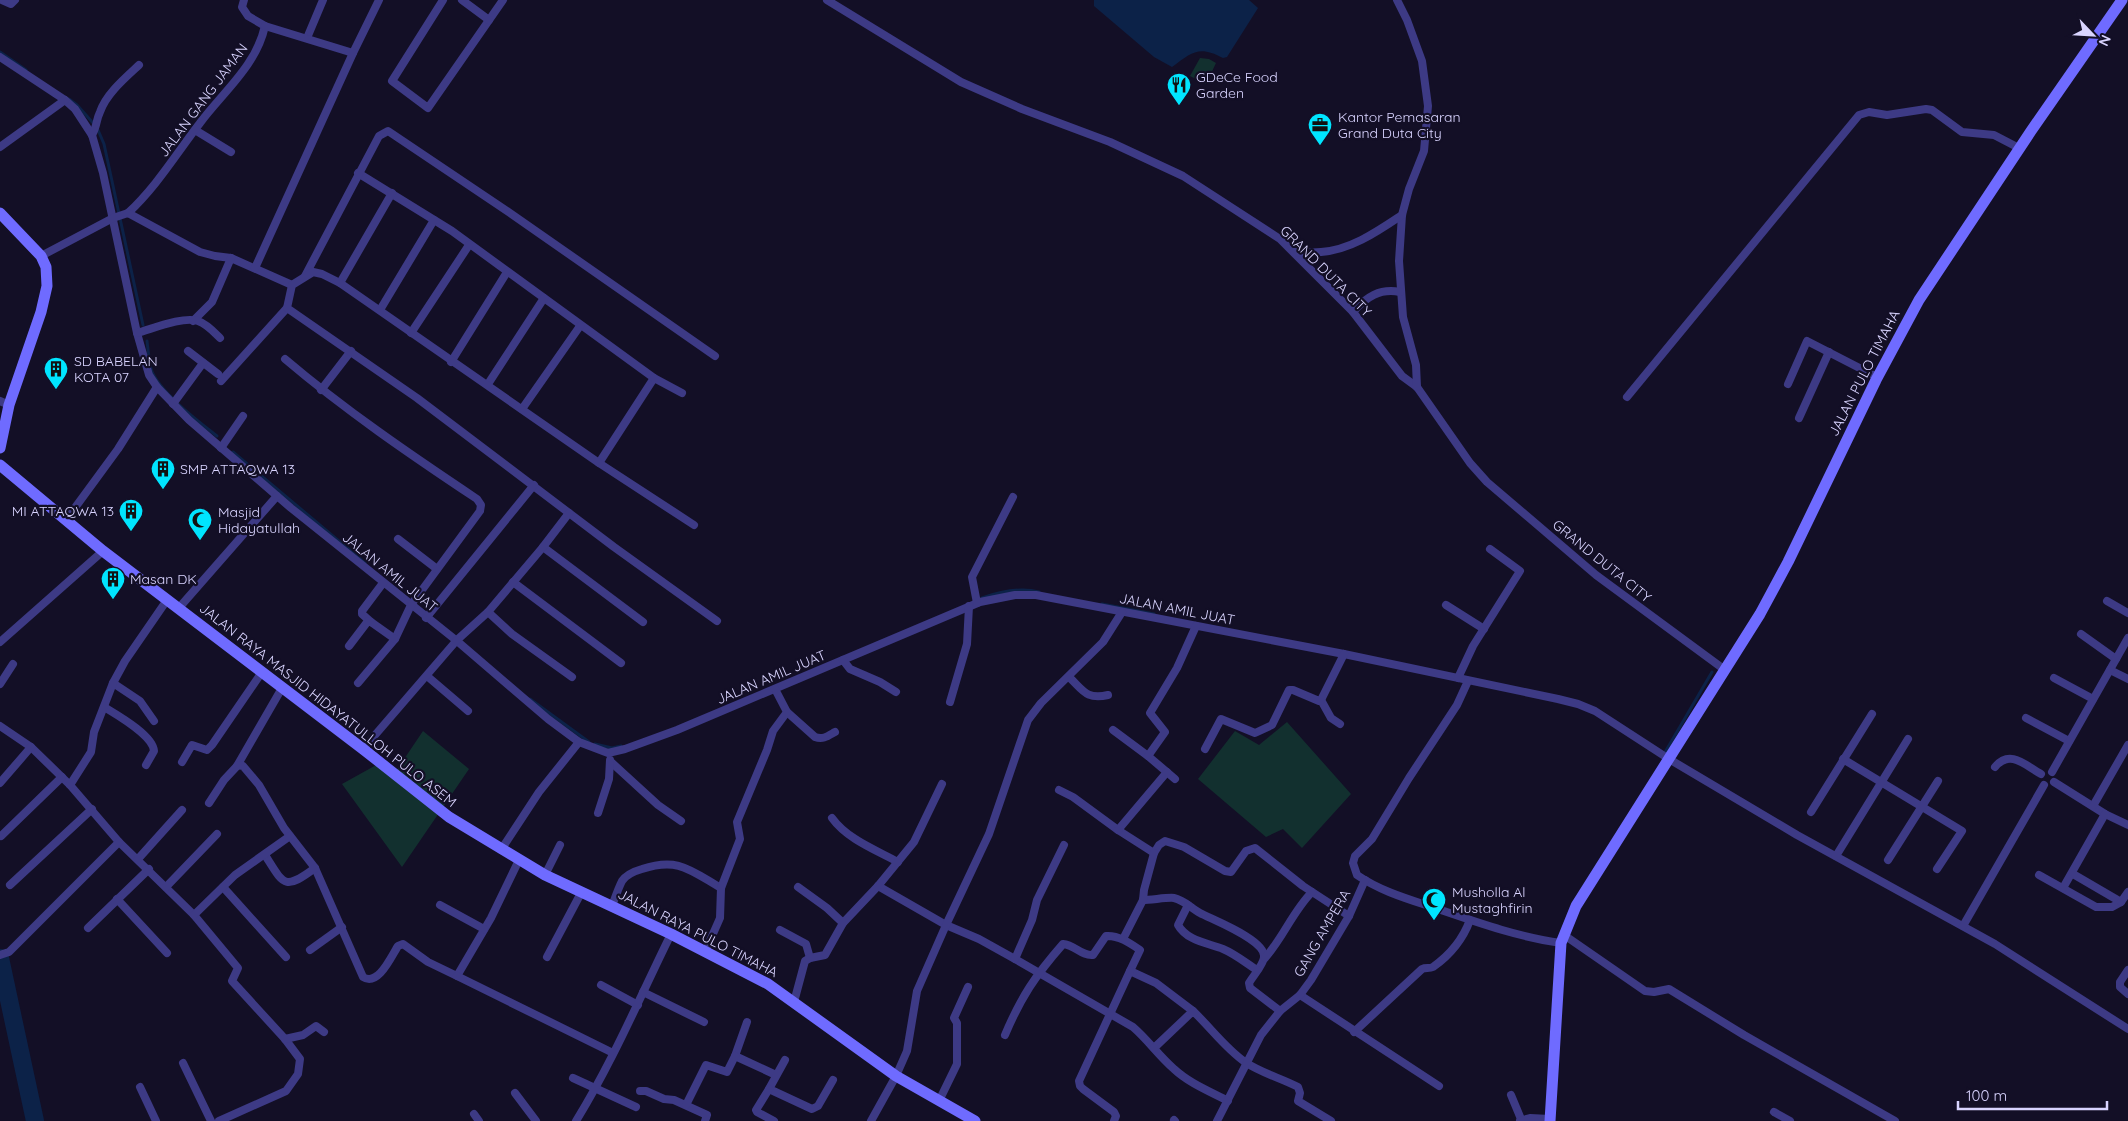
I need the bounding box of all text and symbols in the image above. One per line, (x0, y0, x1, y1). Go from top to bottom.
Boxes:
north arrow (2068, 10, 2118, 60)
text: N (2094, 32, 2115, 49)
street label: JALAN GANG JAMAN (154, 40, 252, 160)
place label: GDeCe Food Garden (1196, 68, 1278, 102)
restaurant icon: GDeCe Food Garden (1166, 72, 1192, 106)
place label: Kantor Pemasaran Grand Duta City (1338, 108, 1461, 142)
office icon: Kantor Pemasaran Grand Duta City (1307, 112, 1333, 146)
street label: GRAND DUTA CITY (1277, 222, 1376, 321)
street label: JALAN PULO TIMAHA (1824, 307, 1904, 439)
place label: SD BABELAN KOTA 07 (74, 352, 158, 386)
building icon: SD BABELAN KOTA 07 (43, 356, 69, 390)
building icon: SMP ATTAQWA 13 (150, 456, 176, 490)
place label: SMP ATTAQWA 13 (180, 460, 295, 478)
building icon: MI ATTAQWA 13 (118, 498, 144, 532)
place label: MI ATTAQWA 13 (12, 502, 114, 520)
place label: Masjid Hidayatullah (218, 503, 300, 537)
mosque icon: Masjid Hidayatullah (187, 507, 213, 541)
street label: GRAND DUTA CITY (1549, 516, 1655, 606)
street label: JALAN AMIL JUAT (339, 528, 441, 616)
building icon: Masan DK (100, 566, 126, 600)
place label: Masan DK (130, 570, 197, 588)
street label: JALAN AMIL JUAT (1118, 589, 1236, 629)
street label: JALAN RAYA MASJID HIDAYATULLOH PULO ASEM (196, 599, 460, 811)
street label: JALAN AMIL JUAT (713, 646, 829, 708)
place label: Musholla Al Mustaghfirin (1452, 883, 1533, 917)
street label: JALAN RAYA PULO TIMAHA (615, 885, 781, 981)
street label: GANG AMPERA (1290, 886, 1354, 980)
mosque icon: Musholla Al Mustaghfirin (1421, 887, 1447, 921)
scale bar (1958, 1078, 2107, 1110)
text: 100 m (1966, 1086, 2007, 1105)

